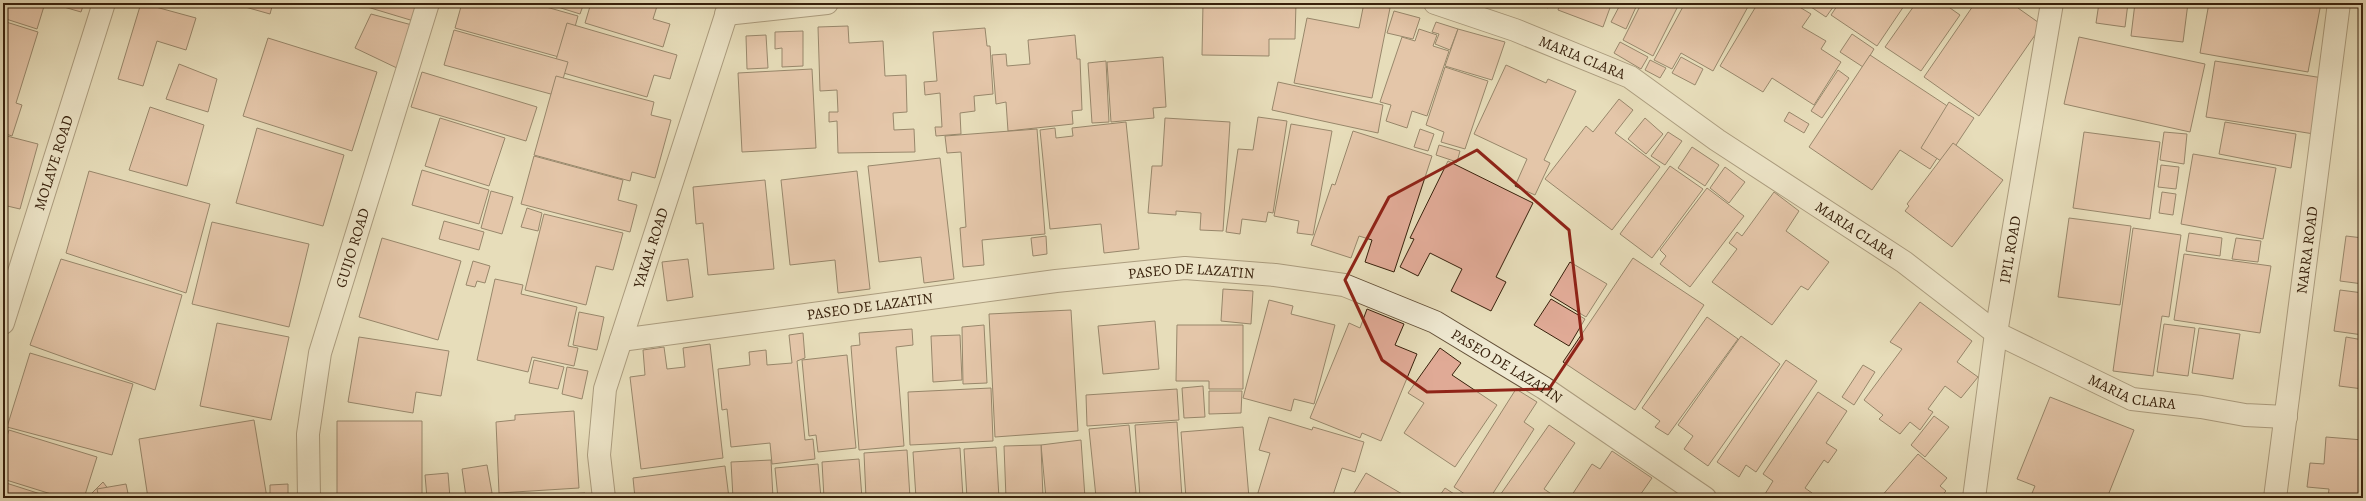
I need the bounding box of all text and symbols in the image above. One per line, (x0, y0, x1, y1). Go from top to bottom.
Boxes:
street label: MARIA CLARA (1536, 31, 1629, 84)
street label: MOLAVE ROAD (29, 113, 78, 213)
street label: MARIA CLARA (1811, 197, 1899, 264)
street label: GUIJO ROAD (331, 205, 374, 290)
street label: YAKAL ROAD (628, 205, 673, 291)
street label: NARRA ROAD (2291, 205, 2323, 295)
street label: IPIL ROAD (1995, 214, 2026, 285)
street label: PASEO DE LAZATIN (1127, 258, 1256, 284)
street label: PASEO DE LAZATIN (805, 288, 934, 325)
street label: PASEO DE LAZATIN (1447, 324, 1567, 408)
street label: MARIA CLARA (2085, 369, 2177, 414)

